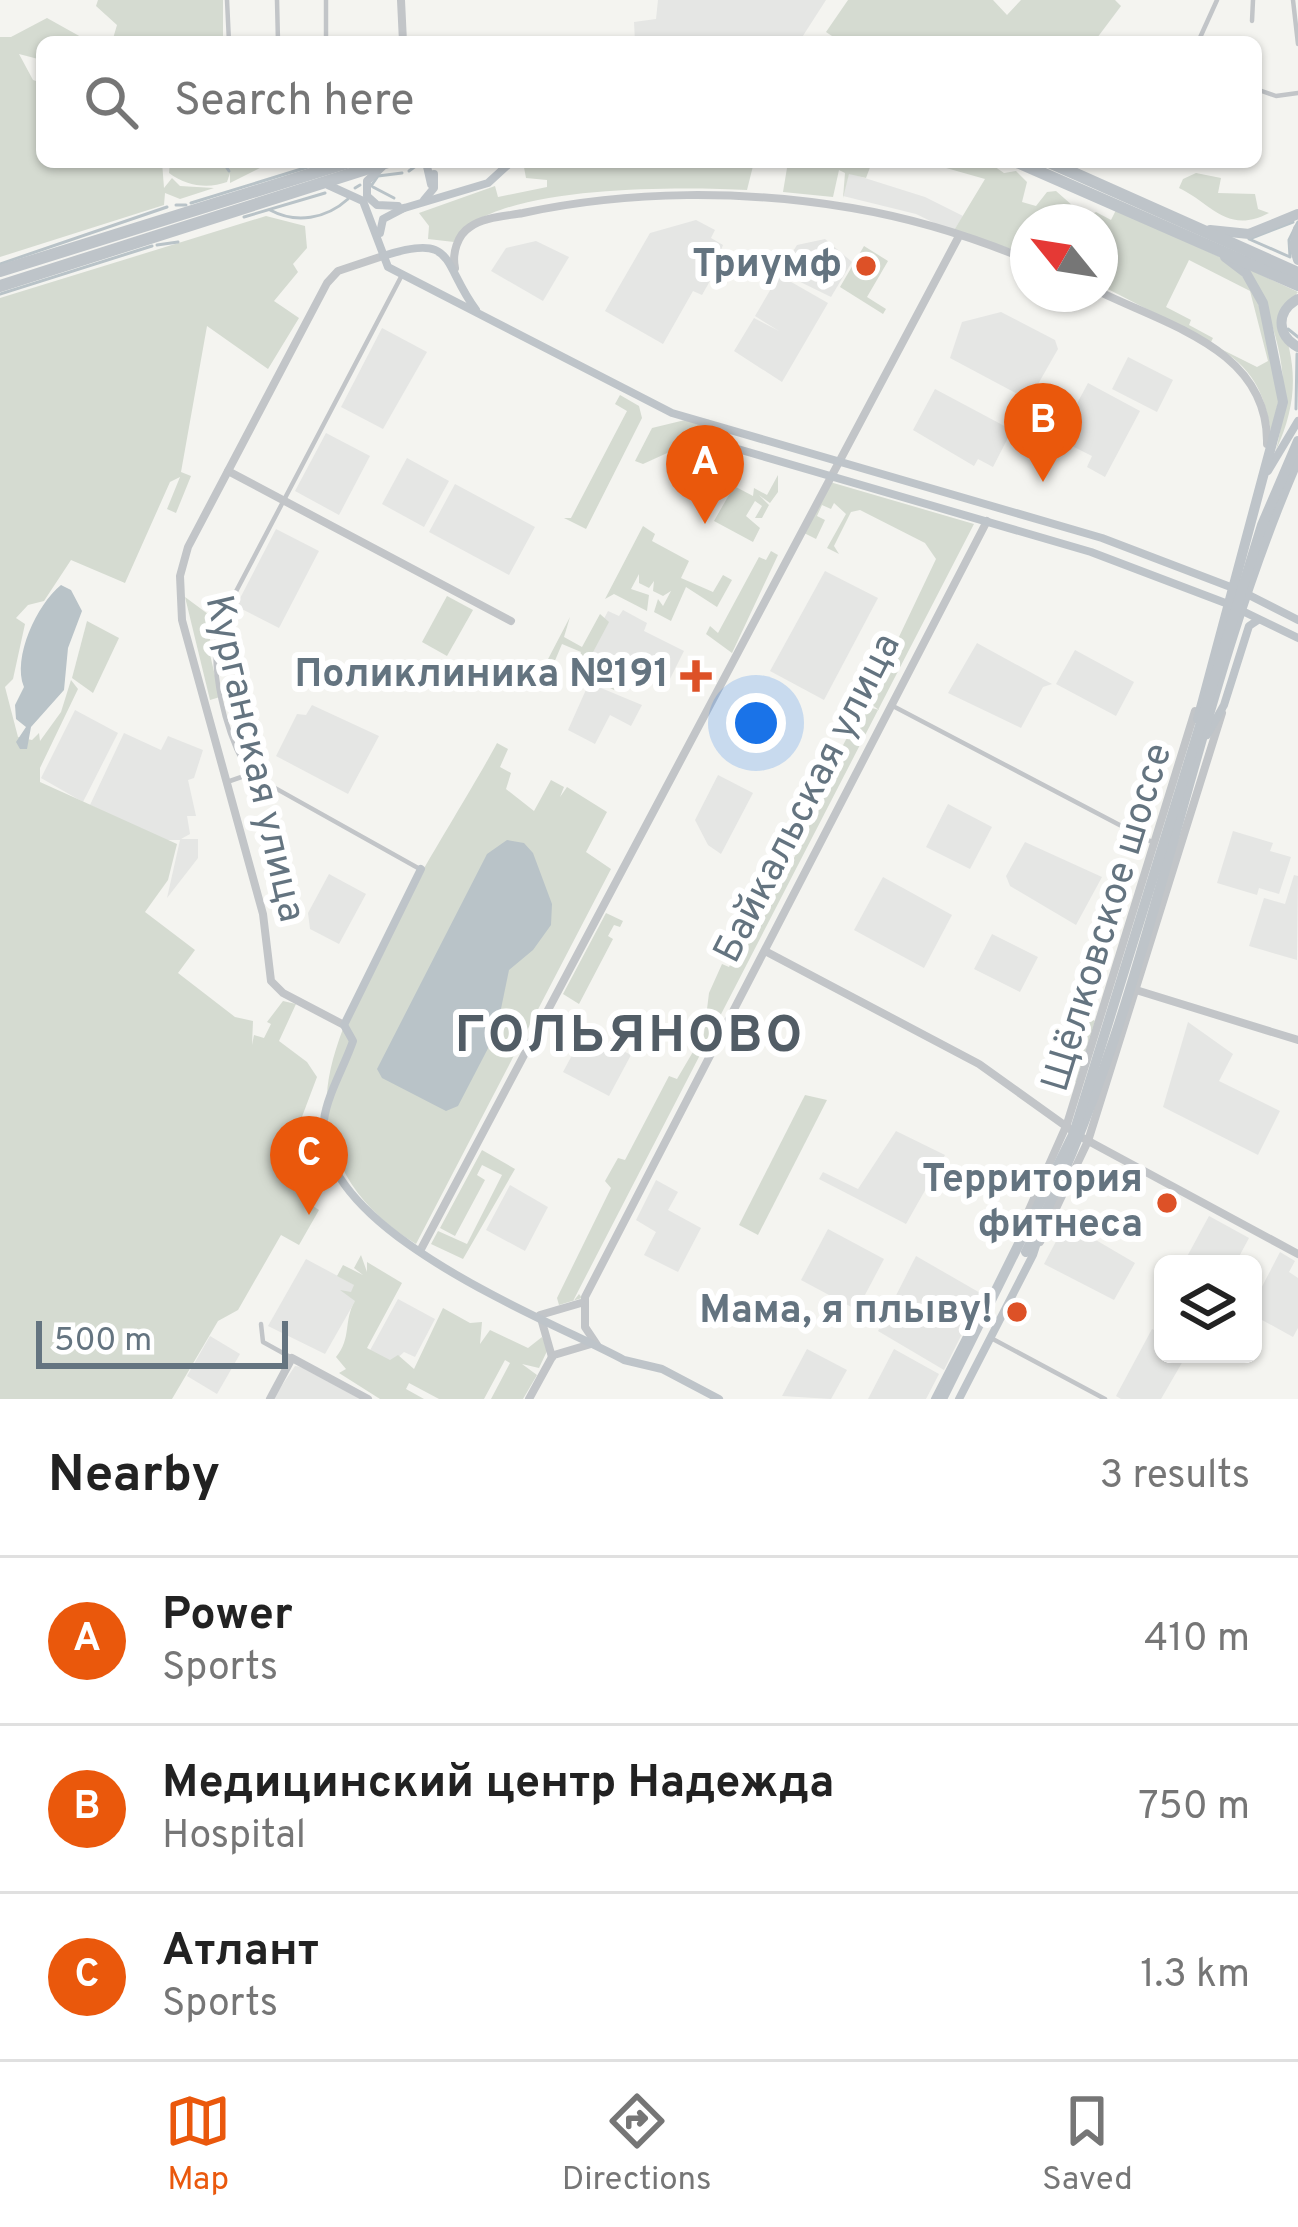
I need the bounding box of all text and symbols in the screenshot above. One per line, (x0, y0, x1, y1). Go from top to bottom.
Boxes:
search box (36, 36, 1262, 168)
icon: search (78, 69, 144, 135)
text: Search here (174, 74, 414, 131)
north arrow (1010, 204, 1118, 312)
place label: Триумф (692, 242, 842, 291)
marker: Триумф (853, 253, 879, 279)
pin: B (1004, 383, 1082, 482)
pin: A (666, 425, 744, 524)
street label: Курганская улица (192, 591, 314, 927)
street label: Байкальская улица (705, 626, 913, 972)
place label: Поликлиника №191 (295, 652, 669, 701)
marker: Поликлиника №191 (680, 660, 712, 692)
your location (726, 693, 786, 753)
street label: Щёлковское шоссе (1033, 738, 1185, 1098)
district label: ГОЛЬЯНОВО (455, 1006, 805, 1071)
pin: C (270, 1116, 348, 1215)
place label: Территория фитнеса (922, 1157, 1143, 1251)
marker: Территория фитнеса (1154, 1190, 1180, 1216)
map controls (1154, 1255, 1262, 1363)
button: layers (1154, 1255, 1262, 1363)
place label: Мама, я плыву! (699, 1288, 993, 1337)
marker: Мама, я плыву! (1004, 1299, 1030, 1325)
scale bar (36, 1315, 288, 1368)
text: 500 m (54, 1321, 152, 1363)
text: Nearby (48, 1445, 220, 1510)
text: 3 results (1100, 1453, 1250, 1502)
text: Power (162, 1588, 293, 1645)
text: A (73, 1616, 101, 1665)
text: 410 m (1144, 1616, 1250, 1665)
text: Sports (162, 1645, 278, 1694)
text: Медицинский центр Надежда (162, 1756, 834, 1813)
text: B (74, 1784, 100, 1833)
text: 750 m (1138, 1784, 1250, 1833)
text: Hospital (162, 1813, 306, 1862)
text: Атлант (162, 1924, 319, 1981)
text: C (75, 1952, 99, 2001)
text: 1.3 km (1140, 1952, 1250, 2001)
text: Sports (162, 1981, 278, 2030)
tab: Map (165, 2088, 231, 2202)
tab: Directions (562, 2088, 712, 2202)
tab: Saved (1042, 2088, 1133, 2202)

